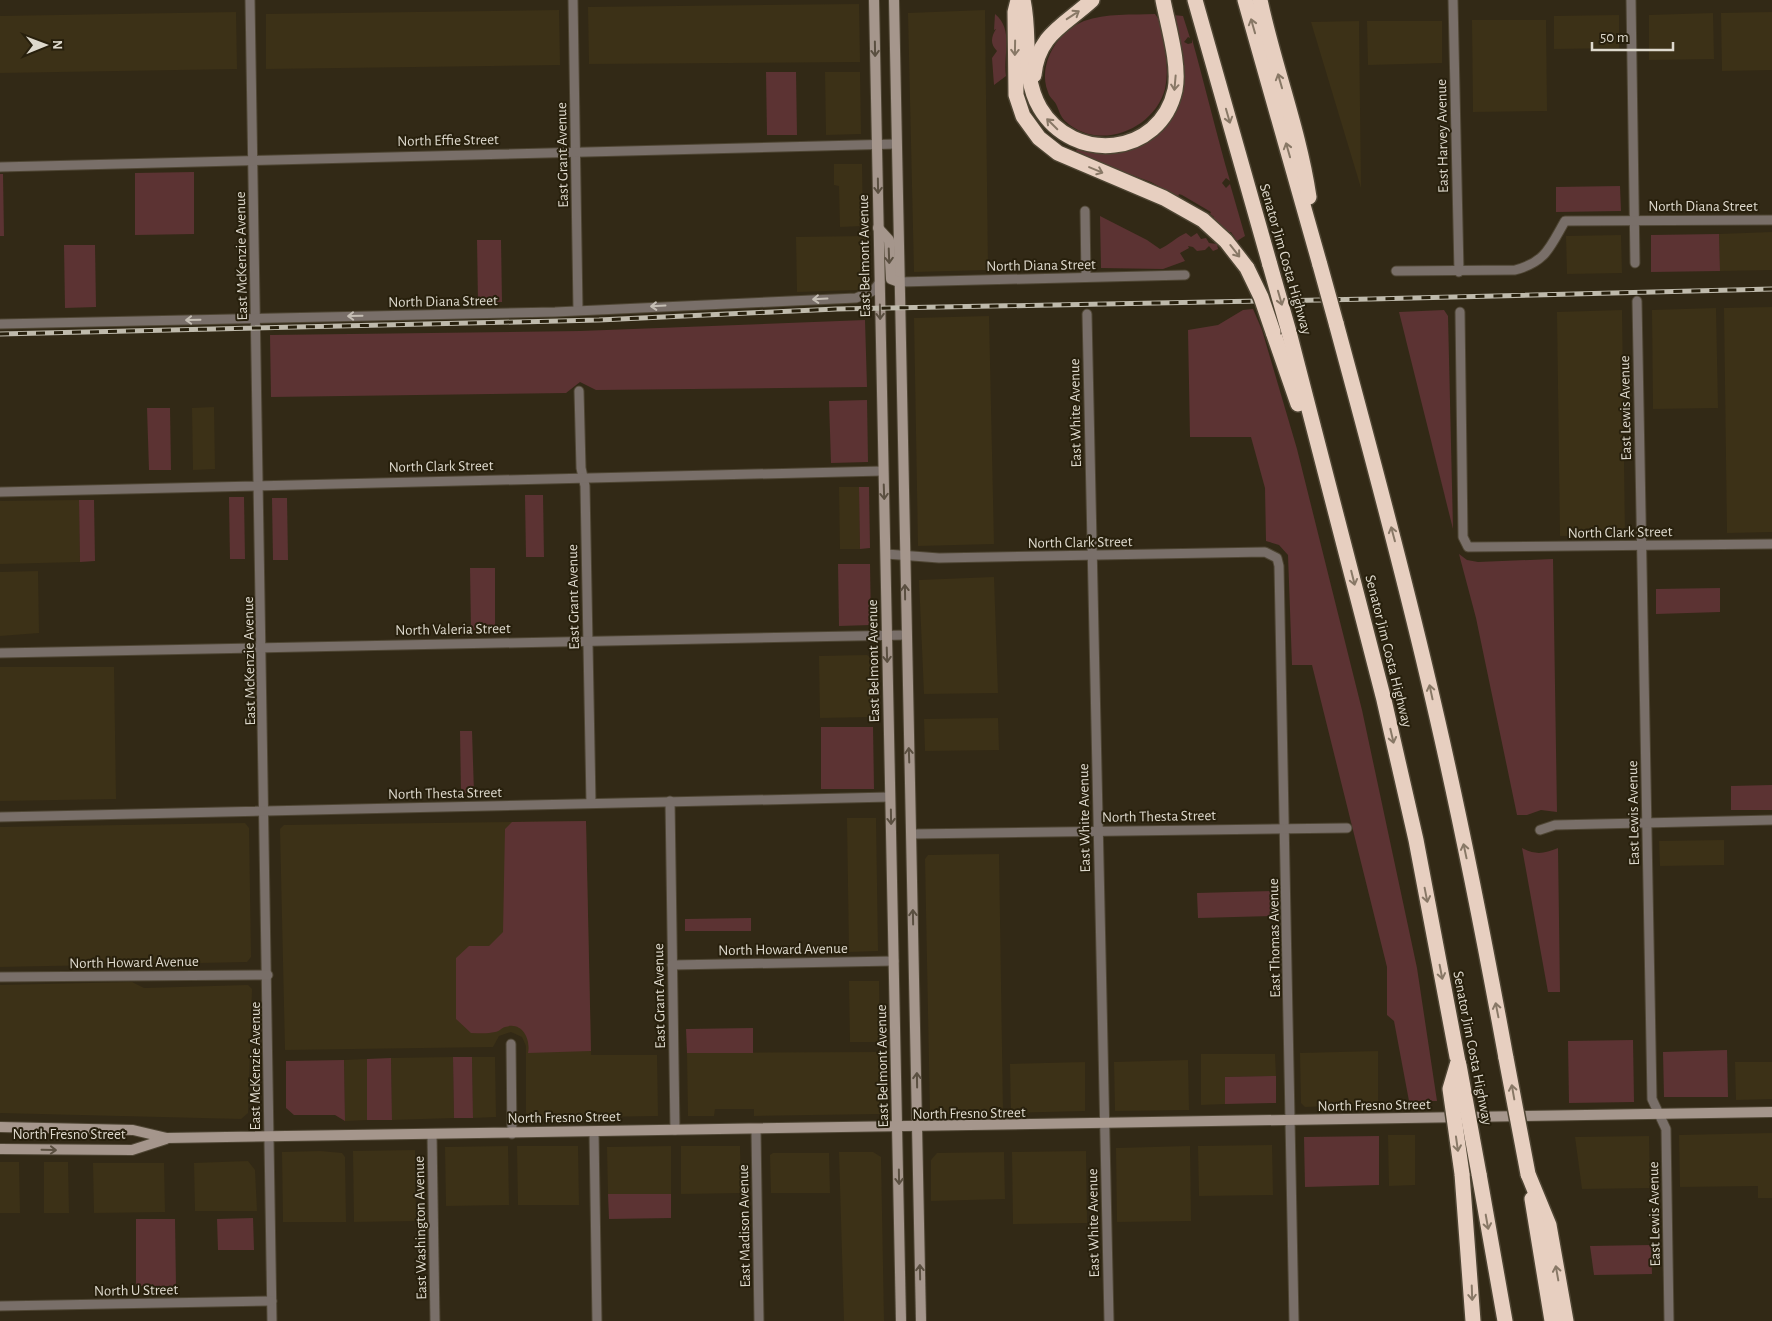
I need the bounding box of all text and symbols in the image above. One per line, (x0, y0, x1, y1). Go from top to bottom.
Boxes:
one-way arrow (1066, 10, 1080, 20)
one-way arrow (1247, 18, 1257, 34)
north arrow (20, 20, 70, 70)
scale bar (1592, 20, 1673, 52)
text: 50 m (1600, 30, 1629, 45)
text: N (50, 40, 64, 50)
one-way arrow (871, 40, 880, 56)
one-way arrow (1010, 40, 1020, 56)
one-way arrow (1275, 73, 1285, 89)
one-way arrow (1170, 75, 1180, 91)
street label: East Harvey Avenue (1434, 79, 1451, 193)
street label: East Grant Avenue (554, 102, 571, 208)
one-way arrow (1224, 107, 1234, 123)
one-way arrow (1046, 118, 1059, 130)
street label: North Effie Street (397, 132, 499, 149)
one-way arrow (1283, 143, 1292, 159)
one-way arrow (1088, 166, 1103, 176)
one-way arrow (873, 178, 883, 194)
street label: Senator Jim Costa Highway (1257, 182, 1314, 337)
street label: East McKenzie Avenue (233, 191, 250, 321)
street label: East Belmont Avenue (856, 194, 873, 318)
street label: North Diana Street (1648, 199, 1758, 214)
one-way arrow (1229, 244, 1240, 257)
one-way arrow (884, 248, 894, 264)
street label: North Diana Street (986, 257, 1096, 274)
one-way arrow (1275, 290, 1285, 306)
street label: North Diana Street (388, 293, 498, 310)
one-way arrow (812, 295, 828, 304)
one-way arrow (650, 302, 666, 311)
one-way arrow (875, 304, 885, 320)
one-way arrow (348, 312, 364, 321)
one-way arrow (185, 315, 202, 325)
street label: East Lewis Avenue (1617, 355, 1634, 461)
street label: East White Avenue (1067, 358, 1084, 468)
street label: North Clark Street (388, 458, 494, 475)
one-way arrow (879, 484, 889, 500)
street label: North Clark Street (1567, 524, 1673, 541)
one-way arrow (1387, 527, 1397, 543)
street label: North Clark Street (1027, 534, 1133, 551)
street label: East Grant Avenue (565, 544, 582, 650)
one-way arrow (1348, 570, 1358, 586)
street label: Senator Jim Costa Highway (1362, 573, 1415, 729)
one-way arrow (901, 585, 910, 601)
street label: East McKenzie Avenue (241, 596, 258, 726)
street label: East Belmont Avenue (865, 599, 882, 723)
street label: North Valeria Street (395, 621, 511, 638)
one-way arrow (883, 646, 892, 662)
one-way arrow (1426, 685, 1435, 701)
one-way arrow (1388, 727, 1397, 743)
one-way arrow (905, 747, 914, 763)
street label: East Lewis Avenue (1625, 760, 1642, 866)
street label: East White Avenue (1076, 763, 1093, 873)
street label: North Thesta Street (388, 785, 502, 802)
one-way arrow (886, 808, 896, 825)
street label: North Thesta Street (1102, 808, 1216, 825)
one-way arrow (1460, 844, 1469, 860)
street label: East Thomas Avenue (1266, 878, 1283, 998)
one-way arrow (1422, 886, 1432, 902)
one-way arrow (909, 910, 918, 926)
street label: North Howard Avenue (718, 941, 848, 958)
street label: East Grant Avenue (651, 943, 668, 1049)
street label: North Howard Avenue (69, 954, 199, 971)
one-way arrow (1437, 964, 1446, 980)
street label: Senator Jim Costa Highway (1450, 970, 1495, 1127)
street label: East McKenzie Avenue (248, 1001, 263, 1130)
one-way arrow (1492, 1003, 1502, 1019)
street label: East Belmont Avenue (874, 1004, 891, 1128)
one-way arrow (912, 1072, 922, 1088)
one-way arrow (1507, 1084, 1517, 1100)
street label: North Fresno Street (1317, 1097, 1431, 1114)
street label: North Fresno Street (912, 1105, 1026, 1122)
street label: North Fresno Street (507, 1109, 621, 1126)
street label: North Fresno Street (12, 1127, 126, 1142)
one-way arrow (1453, 1135, 1463, 1151)
one-way arrow (40, 1145, 56, 1155)
street label: East Washington Avenue (412, 1156, 429, 1300)
street label: East Lewis Avenue (1646, 1161, 1663, 1267)
street label: East Madison Avenue (736, 1164, 753, 1288)
street label: East White Avenue (1085, 1168, 1102, 1278)
one-way arrow (894, 1169, 904, 1185)
one-way arrow (1483, 1214, 1493, 1230)
one-way arrow (915, 1265, 925, 1281)
one-way arrow (1552, 1265, 1562, 1281)
street label: North U Street (94, 1282, 178, 1299)
one-way arrow (1468, 1284, 1477, 1300)

